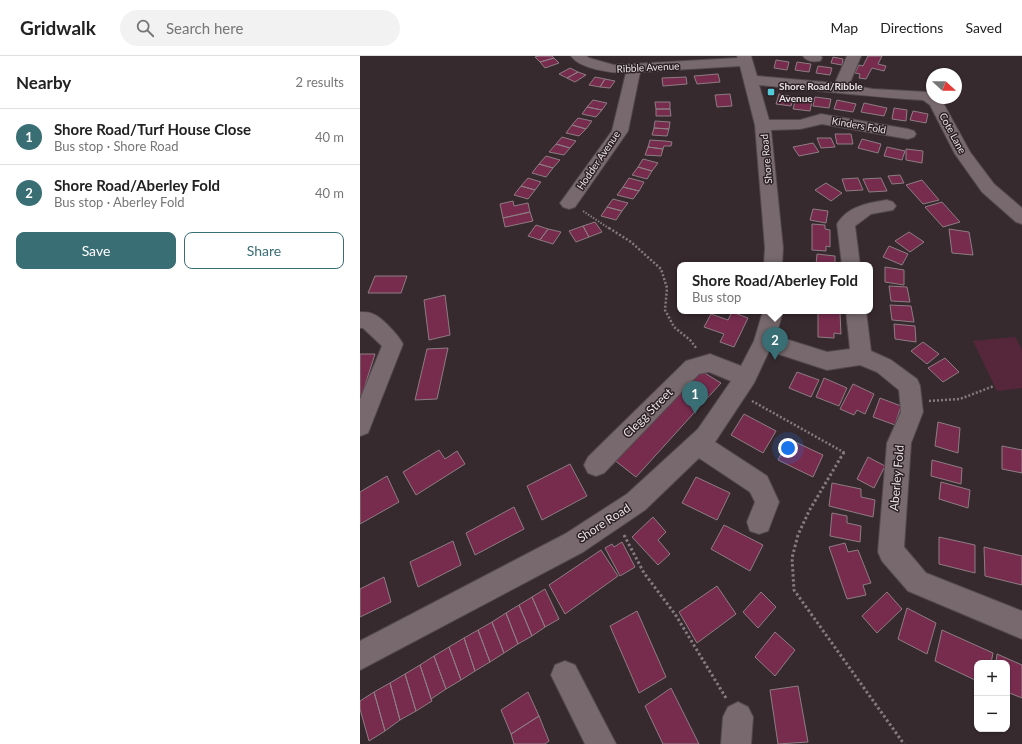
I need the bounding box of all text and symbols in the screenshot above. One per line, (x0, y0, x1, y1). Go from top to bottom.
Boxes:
search box (120, 10, 400, 46)
text: Gridwalk (20, 16, 96, 39)
icon: search (134, 17, 156, 39)
text: Search here (166, 19, 243, 37)
text: Map (831, 19, 858, 36)
text: Directions (880, 19, 943, 36)
text: Saved (965, 19, 1002, 36)
street label: Ribble Avenue (616, 59, 680, 75)
north arrow (926, 68, 962, 104)
text: Nearby (16, 72, 71, 93)
text: 2 results (296, 74, 344, 90)
place label: Shore Road/Ribble Avenue (778, 80, 863, 104)
marker: Shore Road/Ribble Avenue (766, 87, 776, 97)
street label: Cote Lane (937, 111, 969, 155)
street label: Kinders Fold (831, 114, 887, 136)
text: Shore Road/Turf House Close (54, 120, 251, 138)
street label: Hodder Avenue (574, 128, 622, 192)
text: 1 (25, 129, 33, 145)
text: 40 m (315, 129, 344, 145)
street label: Shore Road (758, 134, 774, 184)
text: Bus stop · Shore Road (54, 138, 178, 154)
text: Shore Road/Aberley Fold (54, 176, 220, 194)
text: 2 (25, 185, 33, 201)
text: 40 m (315, 185, 344, 201)
text: Bus stop · Aberley Fold (54, 194, 185, 210)
button: Save (16, 232, 176, 269)
button: Share (184, 232, 344, 269)
popup (677, 262, 873, 314)
text: Shore Road/Aberley Fold (692, 271, 858, 289)
text: Bus stop (692, 289, 741, 305)
pin: 2 (762, 327, 788, 360)
pin: 1 (682, 381, 708, 414)
street label: Clegg Street (620, 384, 676, 441)
your location (778, 438, 798, 458)
street label: Aberley Fold (886, 444, 907, 512)
street label: Shore Road (574, 500, 633, 545)
map controls (974, 660, 1010, 732)
button: + (974, 660, 1010, 696)
button: − (974, 696, 1010, 732)

